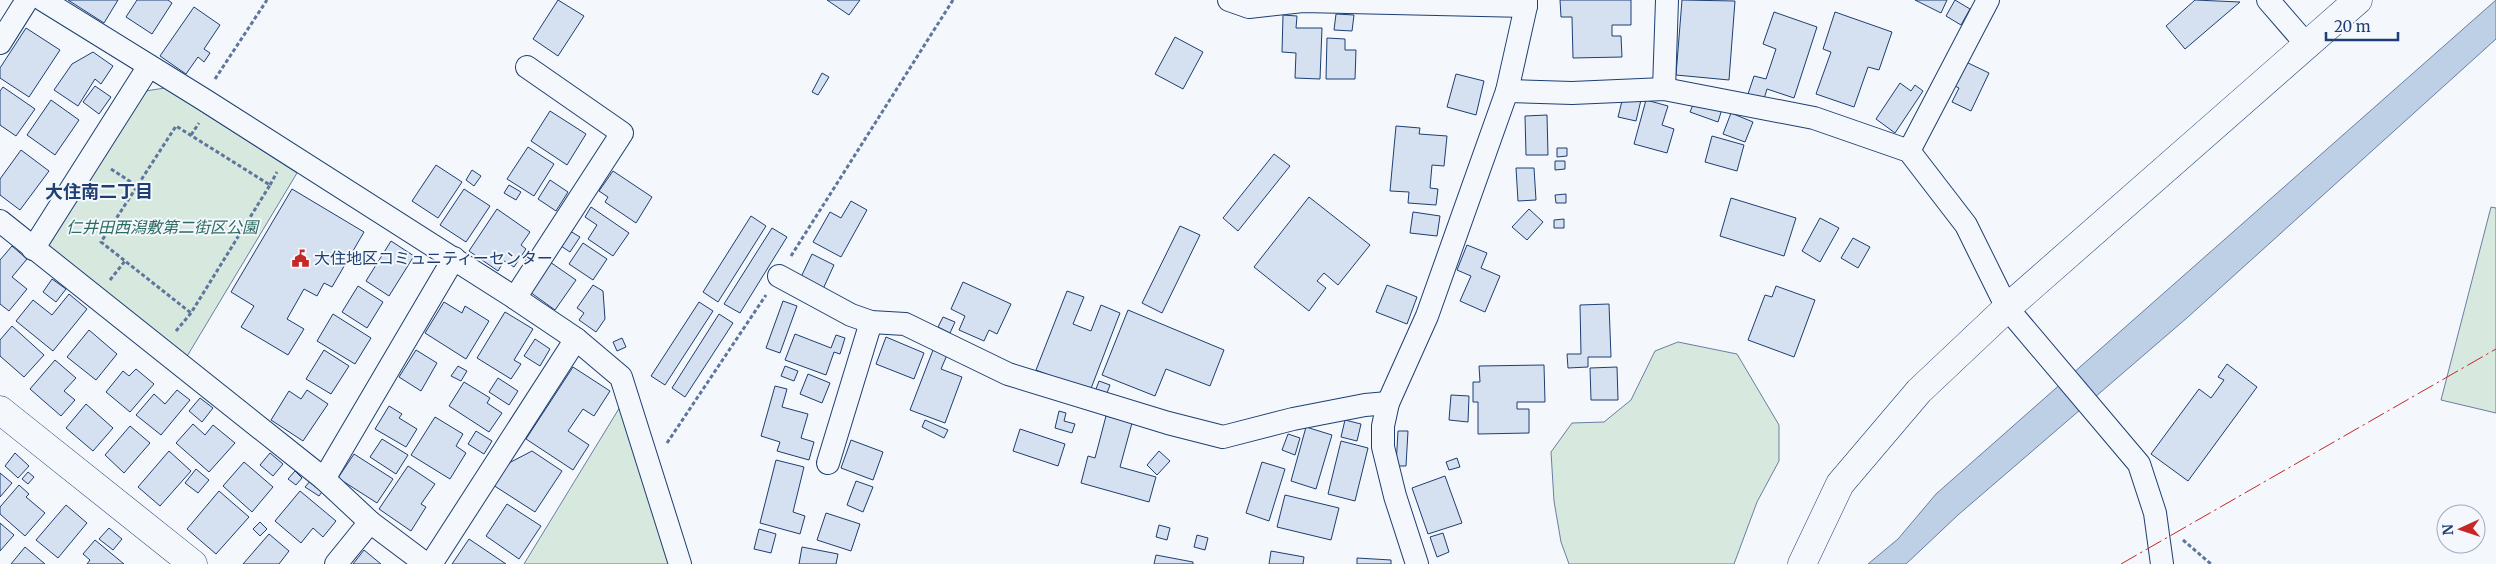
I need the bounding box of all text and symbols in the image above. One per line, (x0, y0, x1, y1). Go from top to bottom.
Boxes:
scale bar (2326, 10, 2398, 42)
text: 20 m (2334, 17, 2371, 36)
district label: 大住南二丁目 (45, 180, 153, 203)
park label: 仁井田西潟敷第二街区公園 (66, 217, 260, 237)
public building icon: 大住地区コミュニティーセンター (290, 248, 310, 268)
place label: 大住地区コミュニティーセンター (314, 248, 553, 268)
north arrow (2436, 504, 2486, 554)
text: N (2439, 524, 2457, 536)

